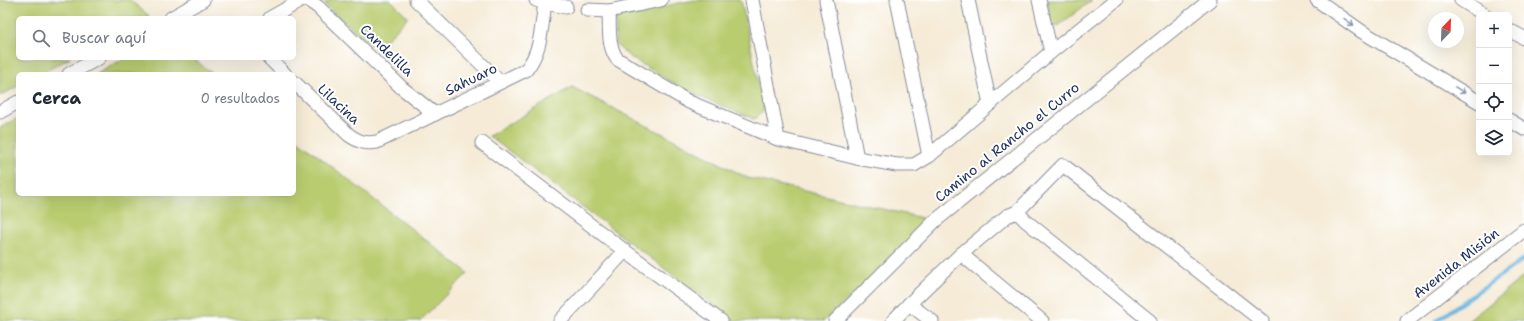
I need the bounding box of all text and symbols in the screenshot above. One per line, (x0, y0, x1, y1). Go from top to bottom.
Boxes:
north arrow (1428, 12, 1464, 48)
map controls (1476, 12, 1512, 156)
button: + (1476, 12, 1512, 48)
search box (16, 16, 296, 60)
one-way arrow (1343, 18, 1354, 26)
street label: Candelilla (357, 20, 418, 80)
icon: search (30, 27, 52, 49)
text: Buscar aquí (62, 28, 146, 48)
button: − (1476, 48, 1512, 84)
street label: Sahuaro (442, 59, 500, 99)
street label: Camino al Rancho el Curro (931, 78, 1083, 206)
street label: Lilacina (314, 80, 364, 128)
button: locate (1476, 84, 1512, 120)
text: Cerca (32, 87, 81, 109)
one-way arrow (1454, 87, 1466, 95)
text: 0 resultados (201, 90, 280, 107)
button: layers (1476, 120, 1512, 156)
street label: Avenida Misión (1409, 224, 1503, 302)

